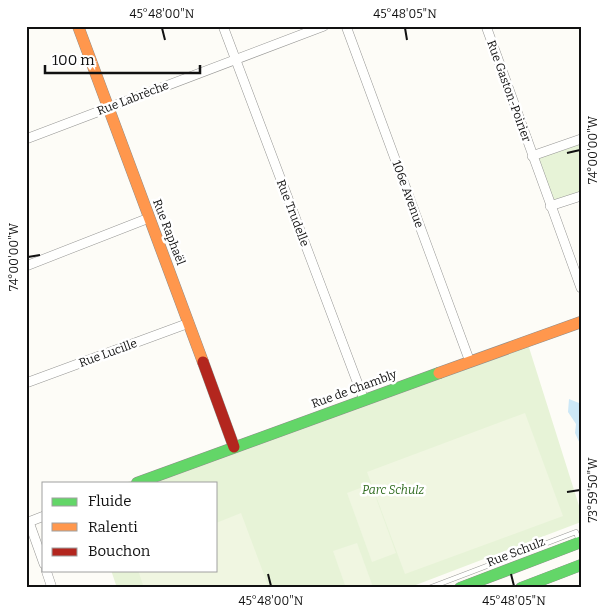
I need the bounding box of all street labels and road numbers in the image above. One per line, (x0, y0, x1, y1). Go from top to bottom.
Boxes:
street label: Rue Gaston-Poirier (484, 38, 534, 144)
street label: Rue Labrèche (95, 78, 171, 118)
street label: 106e Avenue (389, 158, 427, 230)
street label: Rue Trudelle (274, 177, 312, 249)
street label: Rue Raphaël (150, 197, 188, 267)
street label: Rue Lucille (77, 336, 139, 370)
street label: Rue de Chambly (309, 367, 399, 411)
street label: Rue Schulz (485, 534, 547, 570)

